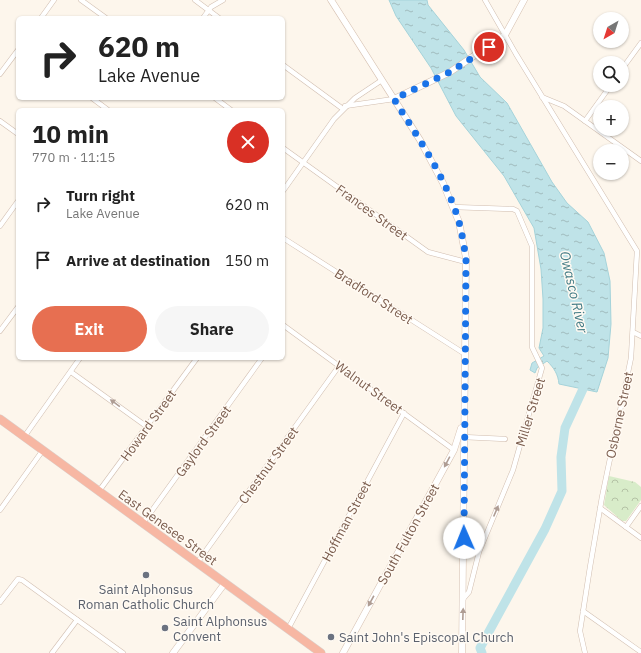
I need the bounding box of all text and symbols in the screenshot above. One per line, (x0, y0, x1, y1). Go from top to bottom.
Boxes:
north arrow (593, 12, 629, 48)
map controls (593, 12, 629, 180)
text: 620 m (98, 28, 180, 65)
pin (472, 30, 506, 64)
icon: right (32, 32, 84, 84)
icon: arrive (478, 36, 500, 58)
button: search (593, 56, 629, 92)
text: Lake Avenue (98, 64, 200, 87)
button: + (593, 100, 629, 136)
text: 10 min (32, 118, 109, 150)
button: close (227, 121, 269, 163)
button: − (593, 144, 629, 180)
text: 770 m · 11:15 (32, 149, 115, 166)
street label: Frances Street (332, 181, 411, 244)
text: Turn right (66, 186, 135, 205)
icon: right (32, 193, 54, 215)
text: 620 m (225, 195, 269, 214)
text: Lake Avenue (66, 205, 140, 222)
icon: arrive (32, 249, 54, 271)
water label: Owasco River (556, 249, 592, 336)
text: Arrive at destination (66, 251, 210, 270)
text: 150 m (225, 251, 269, 270)
street label: Bradford Street (331, 265, 416, 328)
button: Exit (32, 306, 147, 352)
button: Share (155, 306, 269, 352)
street label: Walnut Street (331, 357, 406, 418)
street label: Osborne Street (602, 370, 637, 460)
street label: Miller Street (512, 375, 549, 449)
street label: Howard Street (117, 386, 180, 464)
one-way arrow (110, 399, 120, 407)
street label: Gaylord Street (172, 402, 235, 480)
street label: Chestnut Street (235, 423, 302, 507)
one-way arrow (444, 456, 450, 468)
street label: Hoffman Street (318, 478, 375, 565)
street label: South Fulton Street (374, 481, 443, 588)
street label: East Genesee Street (115, 486, 221, 569)
one-way arrow (493, 506, 499, 517)
position arrow (443, 517, 485, 559)
marker: Saint Alphonsus Roman Catholic Church (141, 570, 151, 580)
place label: Saint Alphonsus Roman Catholic Church (78, 581, 214, 613)
one-way arrow (368, 595, 375, 607)
one-way arrow (459, 608, 466, 620)
place label: Saint Alphonsus Convent (173, 613, 267, 645)
marker: Saint Alphonsus Convent (160, 623, 170, 633)
place label: Saint John's Episcopal Church (339, 629, 514, 646)
marker: Saint John's Episcopal Church (326, 632, 336, 642)

